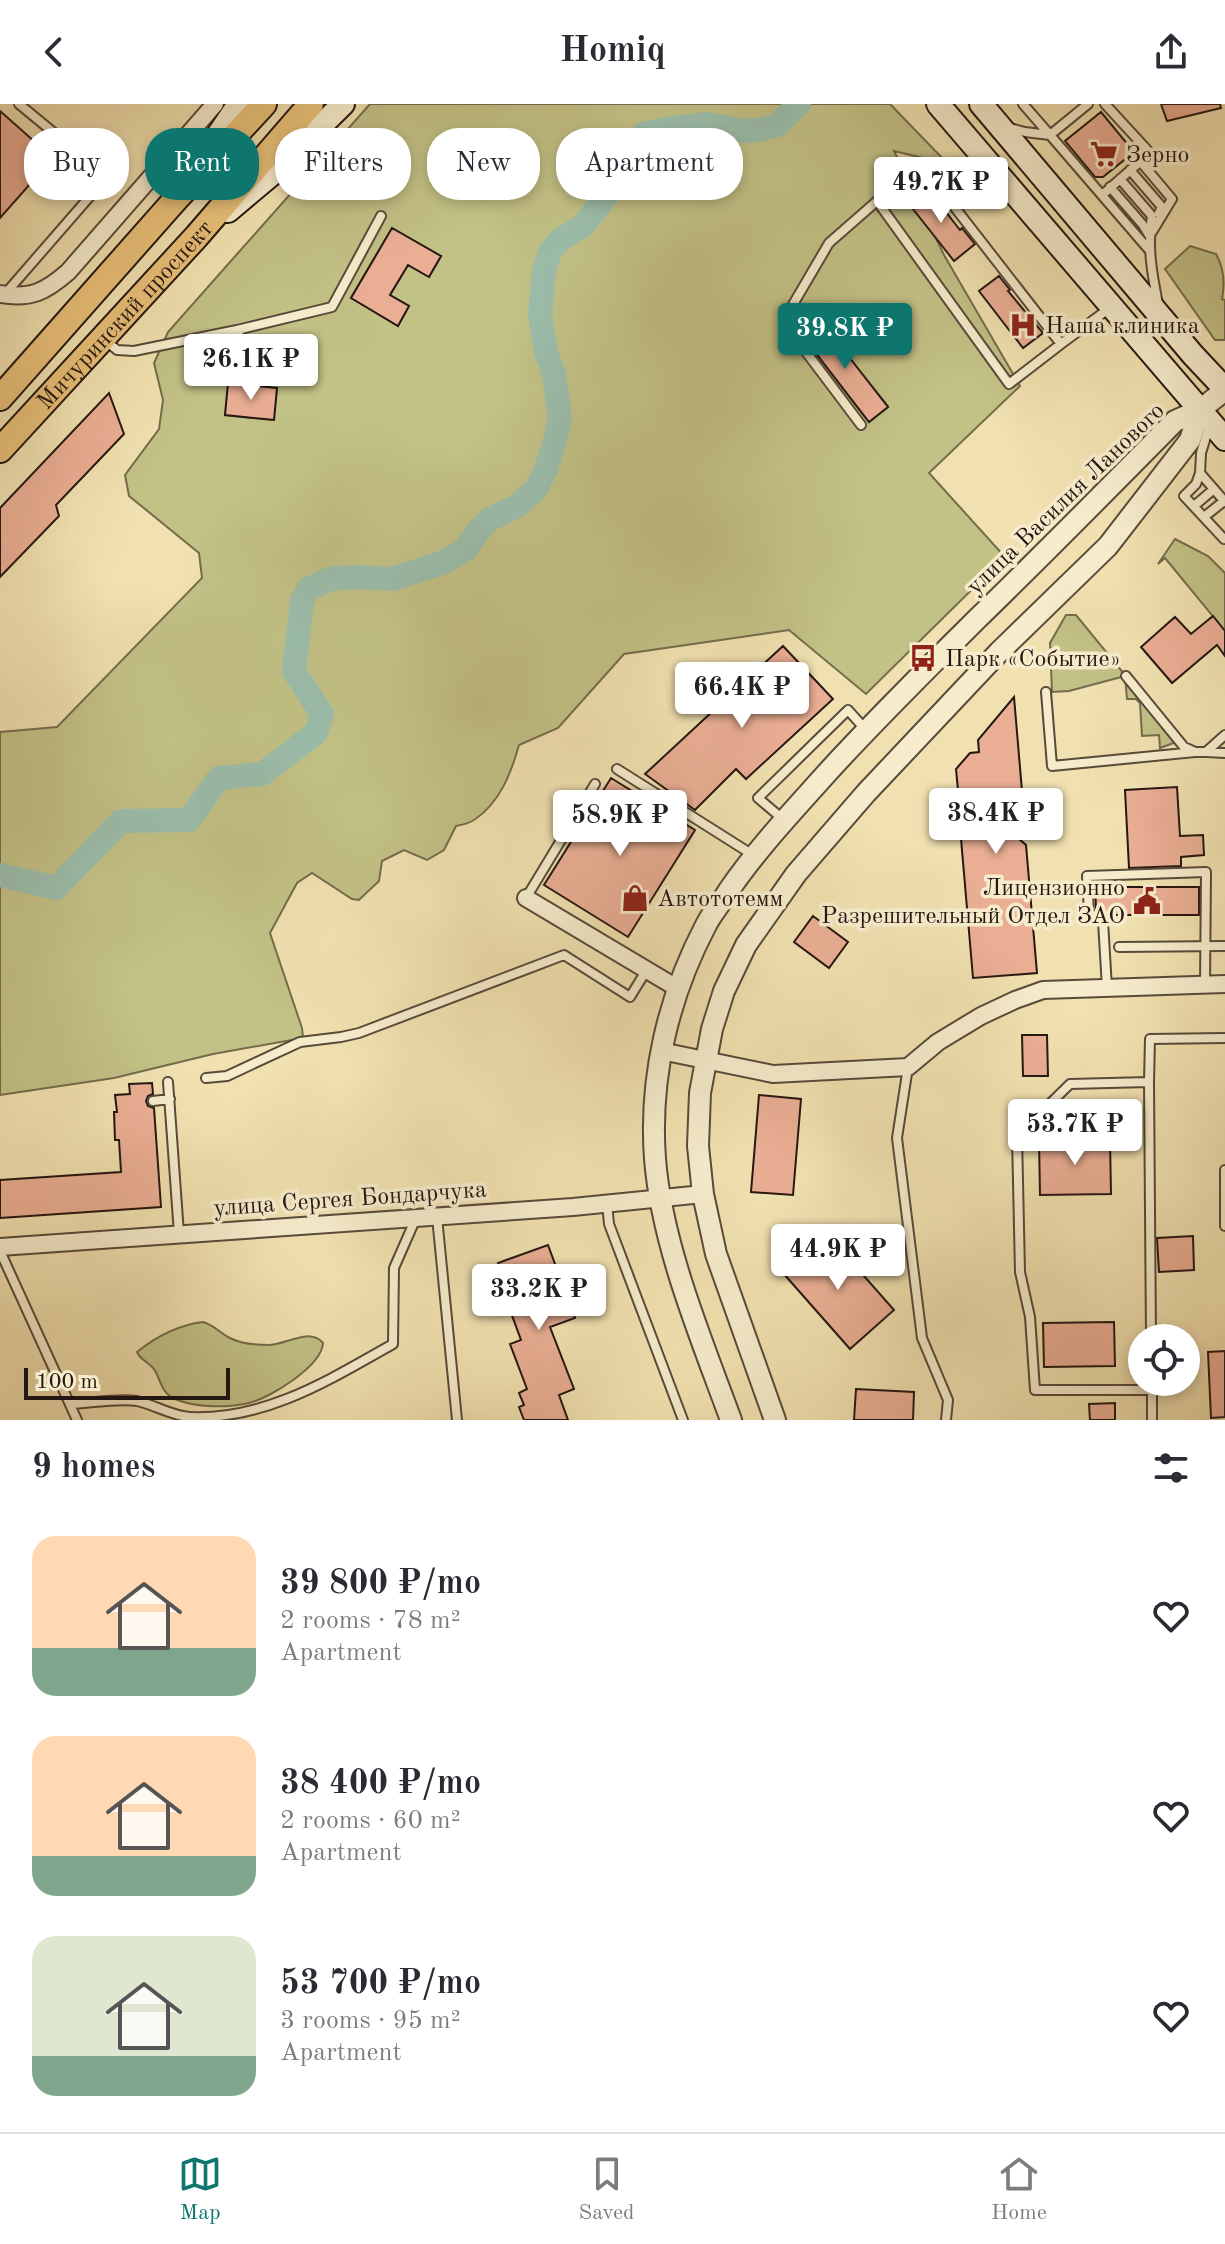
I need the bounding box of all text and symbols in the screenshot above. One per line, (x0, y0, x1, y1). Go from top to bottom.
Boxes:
icon: back (32, 30, 76, 74)
icon: share (1149, 30, 1193, 74)
text: Homiq (559, 34, 666, 70)
chip: Buy (24, 128, 129, 200)
chip: Rent (145, 128, 259, 200)
chip: Filters (275, 128, 411, 200)
chip: New (427, 128, 540, 200)
chip: Apartment (556, 128, 743, 200)
supermarket icon: Зерно (1089, 139, 1119, 169)
place label: Зерно (1126, 144, 1190, 168)
pin: 49.7K ₽ (867, 157, 1015, 225)
text: 49.7K ₽ (892, 170, 990, 196)
street label: Мичуринский проспект (34, 217, 218, 415)
pin: 39.8K ₽ (771, 303, 919, 371)
hospital icon: Наша клиника (1008, 310, 1038, 340)
place label: Наша клиника (1045, 315, 1200, 339)
text: 39.8K ₽ (796, 316, 894, 342)
pin: 26.1K ₽ (177, 334, 325, 402)
text: 26.1K ₽ (202, 347, 300, 373)
street label: улица Василия Ланового (963, 399, 1170, 600)
bus stop icon: Парк «Событие» (908, 643, 938, 673)
place label: Парк «Событие» (945, 648, 1121, 672)
pin: 66.4K ₽ (668, 662, 816, 730)
text: 66.4K ₽ (693, 675, 791, 701)
pin: 38.4K ₽ (922, 788, 1070, 856)
pin: 58.9K ₽ (546, 790, 694, 858)
text: 38.4K ₽ (947, 801, 1045, 827)
text: 58.9K ₽ (571, 803, 669, 829)
place label: Лицензионно Разрешительный Отдел ЗАО (821, 877, 1125, 929)
shop icon: Автототемм (620, 883, 650, 913)
public building icon: Лицензионно Разрешительный Отдел ЗАО (1132, 886, 1162, 916)
place label: Автототемм (657, 888, 783, 912)
pin: 53.7K ₽ (1001, 1099, 1149, 1167)
text: 53.7K ₽ (1026, 1112, 1124, 1138)
street label: улица Сергея Бондарчука (213, 1178, 488, 1222)
pin: 44.9K ₽ (764, 1224, 912, 1292)
text: 44.9K ₽ (789, 1237, 887, 1263)
pin: 33.2K ₽ (465, 1264, 613, 1332)
text: 33.2K ₽ (490, 1277, 588, 1303)
map controls (1128, 1324, 1200, 1396)
button: locate (1128, 1324, 1200, 1396)
scale bar (24, 1364, 230, 1400)
text: 100 m (36, 1371, 98, 1393)
icon: filters (1149, 1446, 1193, 1490)
text: 9 homes (32, 1451, 155, 1485)
text: 39 800 ₽/mo (280, 1567, 481, 1601)
icon: home (96, 1568, 192, 1664)
icon: heart (1149, 1594, 1193, 1638)
text: 2 rooms · 78 m² (280, 1608, 461, 1634)
text: Apartment (280, 1640, 402, 1666)
text: 38 400 ₽/mo (280, 1767, 481, 1801)
icon: home (96, 1768, 192, 1864)
icon: heart (1149, 1794, 1193, 1838)
text: 2 rooms · 60 m² (280, 1808, 461, 1834)
text: Apartment (280, 1840, 402, 1866)
text: 53 700 ₽/mo (280, 1967, 481, 2001)
icon: home (96, 1968, 192, 2064)
icon: heart (1149, 1994, 1193, 2038)
text: 3 rooms · 95 m² (280, 2008, 461, 2034)
text: Apartment (280, 2040, 402, 2066)
tab: Map (178, 2152, 222, 2227)
tab: Saved (579, 2152, 635, 2227)
tab: Home (991, 2152, 1047, 2227)

